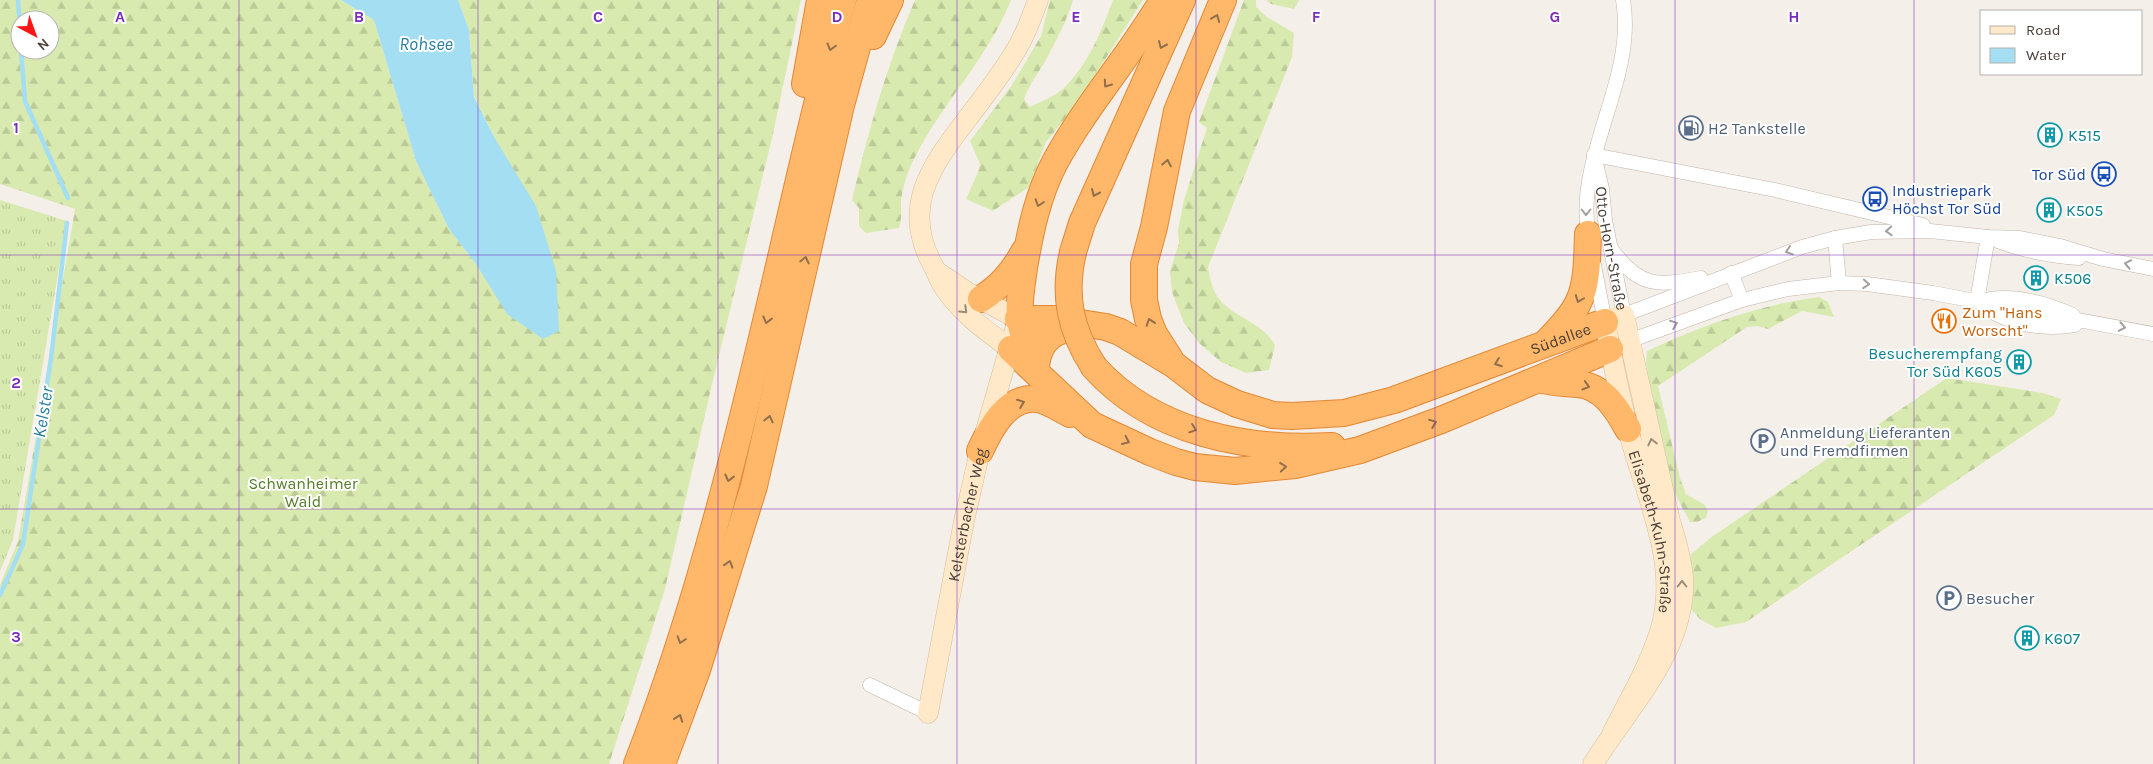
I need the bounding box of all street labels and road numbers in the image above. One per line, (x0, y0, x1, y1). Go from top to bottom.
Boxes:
street label: Otto-Horn-Straße (1592, 185, 1632, 312)
street label: Südallee (1527, 319, 1593, 358)
street label: Kelsterbacher Weg (943, 446, 990, 583)
street label: Elisabeth-Kuhn-Straße (1625, 448, 1676, 615)

